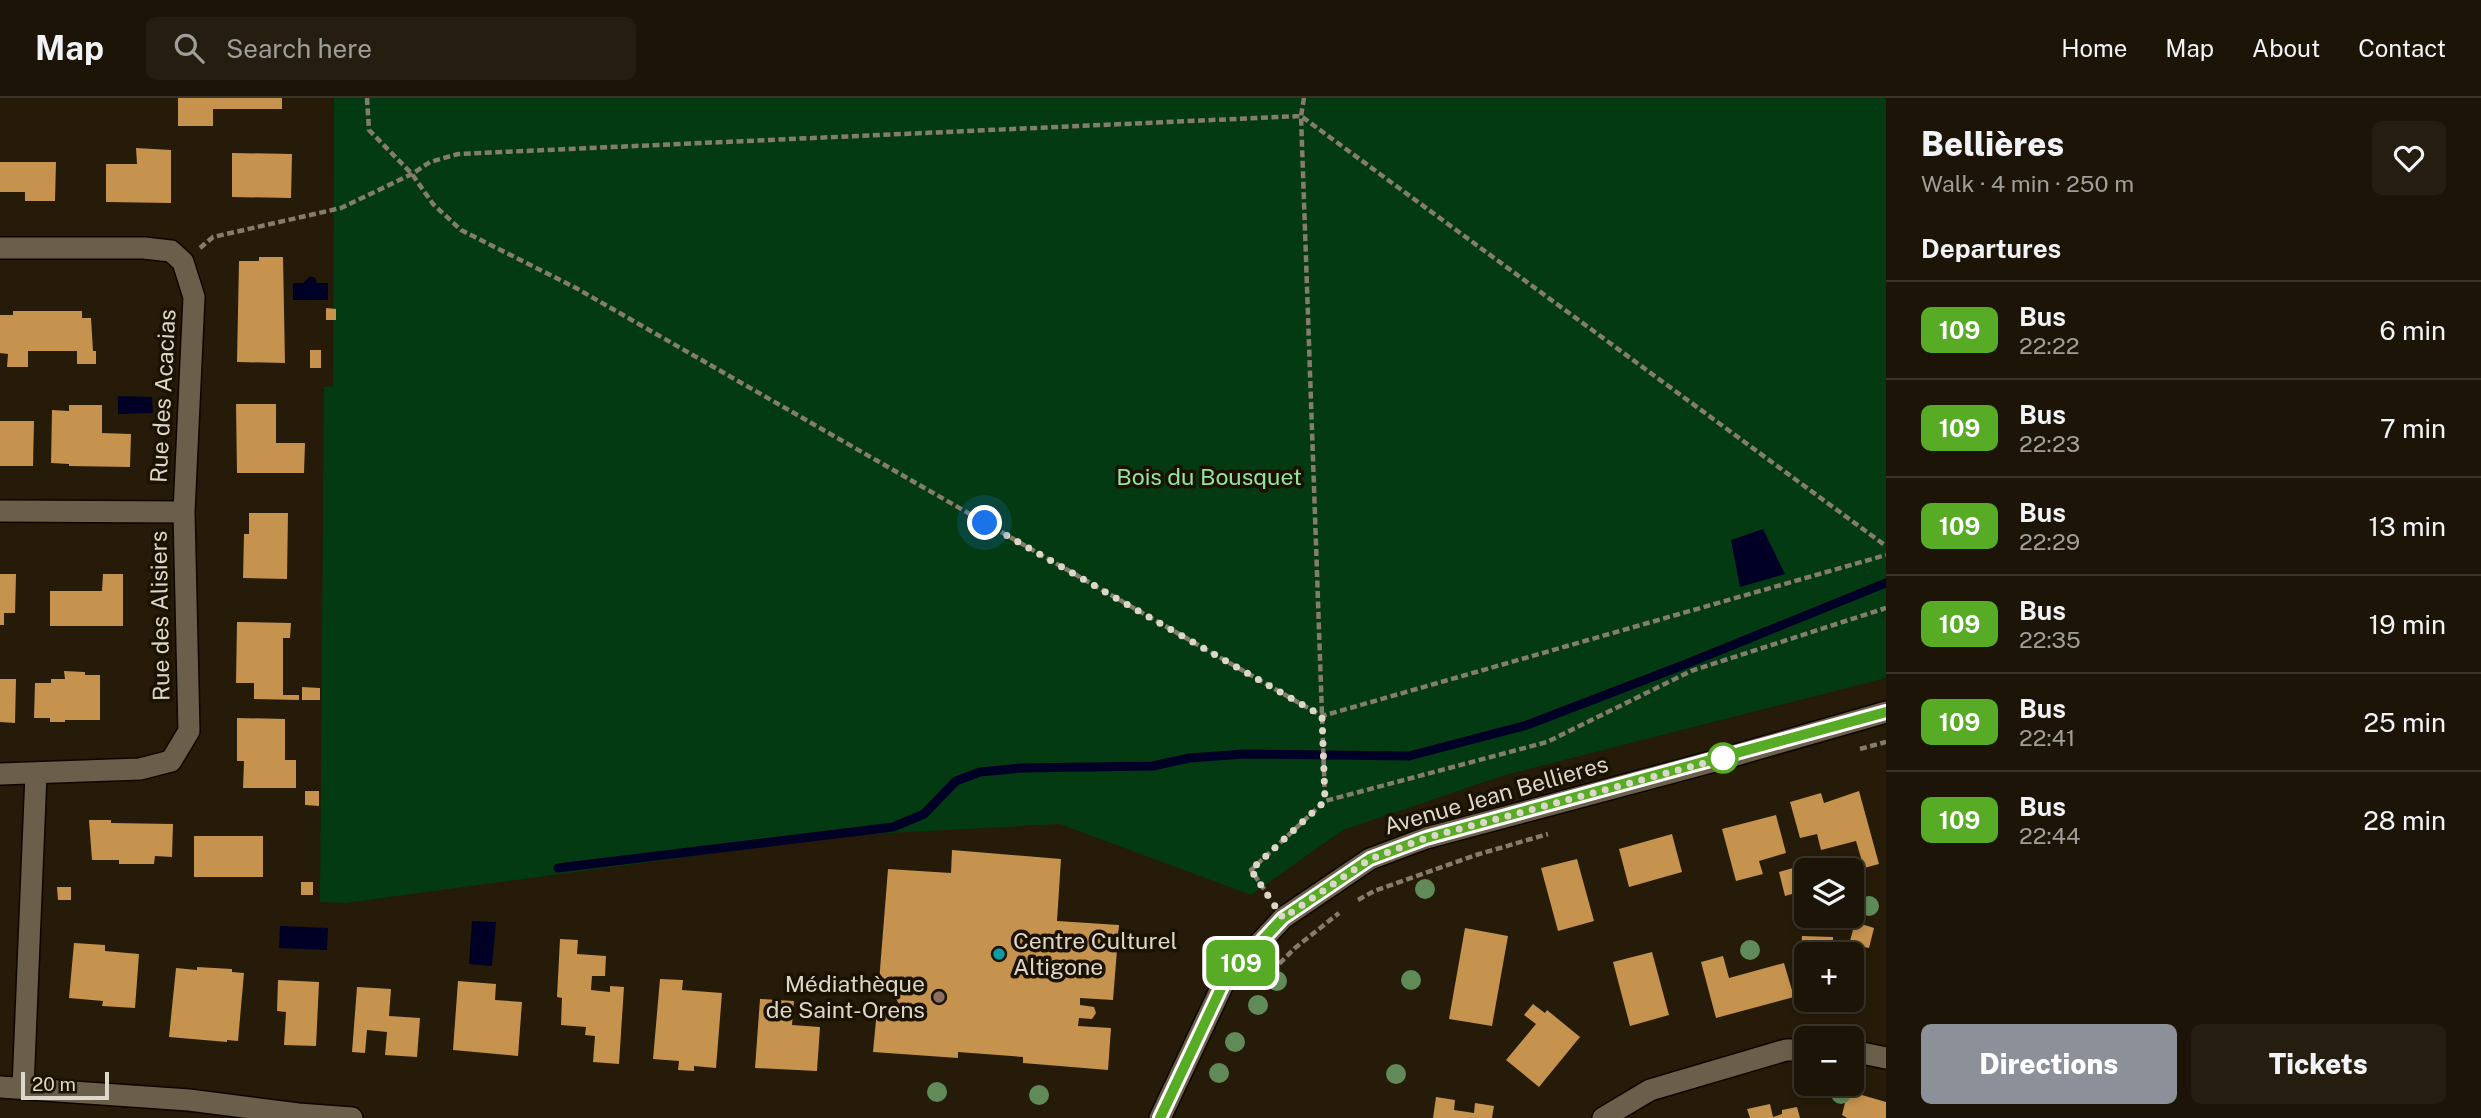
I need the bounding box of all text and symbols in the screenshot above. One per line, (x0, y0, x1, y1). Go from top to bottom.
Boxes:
search box (146, 17, 636, 80)
text: Map (35, 29, 104, 67)
icon: search (170, 29, 208, 67)
text: Search here (226, 33, 372, 64)
text: Home (2061, 34, 2127, 62)
text: Map (2165, 34, 2214, 62)
text: About (2252, 34, 2320, 62)
text: Contact (2358, 34, 2446, 62)
button: heart (2372, 121, 2446, 195)
text: Bellières (1921, 125, 2064, 163)
text: Walk · 4 min · 250 m (1921, 170, 2134, 197)
text: Departures (1921, 233, 2061, 264)
text: Bus (2019, 301, 2066, 332)
street label: Rue des Acacias (144, 308, 181, 484)
text: 6 min (2379, 315, 2446, 346)
text: 109 (1939, 316, 1980, 344)
text: 22:22 (2019, 332, 2079, 359)
text: Bus (2019, 399, 2066, 430)
text: 7 min (2380, 413, 2446, 444)
text: 109 (1939, 414, 1980, 442)
text: 22:23 (2019, 430, 2080, 457)
park label: Bois du Bousquet (1116, 463, 1302, 490)
text: Bus (2019, 497, 2066, 528)
your location (967, 505, 1002, 540)
text: 13 min (2369, 511, 2446, 542)
text: 109 (1939, 512, 1980, 540)
text: 22:29 (2019, 528, 2080, 555)
street label: Rue des Alisiers (145, 531, 174, 701)
text: Bus (2019, 595, 2066, 626)
text: 19 min (2369, 609, 2446, 640)
text: 109 (1939, 610, 1980, 638)
text: 22:35 (2019, 626, 2081, 653)
text: Bus (2019, 693, 2066, 724)
text: 25 min (2363, 707, 2446, 738)
text: 109 (1939, 708, 1980, 736)
text: 22:41 (2019, 724, 2075, 751)
unlabelled marker (1708, 743, 1738, 773)
street label: Avenue Jean Bellieres (1381, 750, 1611, 839)
text: Bus (2019, 791, 2066, 822)
text: 28 min (2363, 805, 2446, 836)
text: 109 (1939, 806, 1980, 834)
text: 22:44 (2019, 822, 2080, 849)
map controls (1794, 858, 1864, 1096)
button: layers (1794, 858, 1864, 928)
place label: Centre Culturel Altigone (1013, 927, 1177, 980)
line badge: 109 (1201, 940, 1281, 986)
button: + (1794, 942, 1864, 1012)
marker: Centre Culturel Altigone (991, 946, 1007, 962)
text: 109 (1220, 949, 1262, 977)
place label: Médiathèque de Saint-Orens (766, 970, 925, 1023)
marker: Médiathèque de Saint-Orens (931, 989, 947, 1005)
button: Directions (1921, 1024, 2177, 1104)
button: Tickets (2191, 1024, 2446, 1104)
button: − (1794, 1026, 1864, 1096)
scale bar (21, 1069, 108, 1101)
text: 20 m (32, 1073, 76, 1095)

